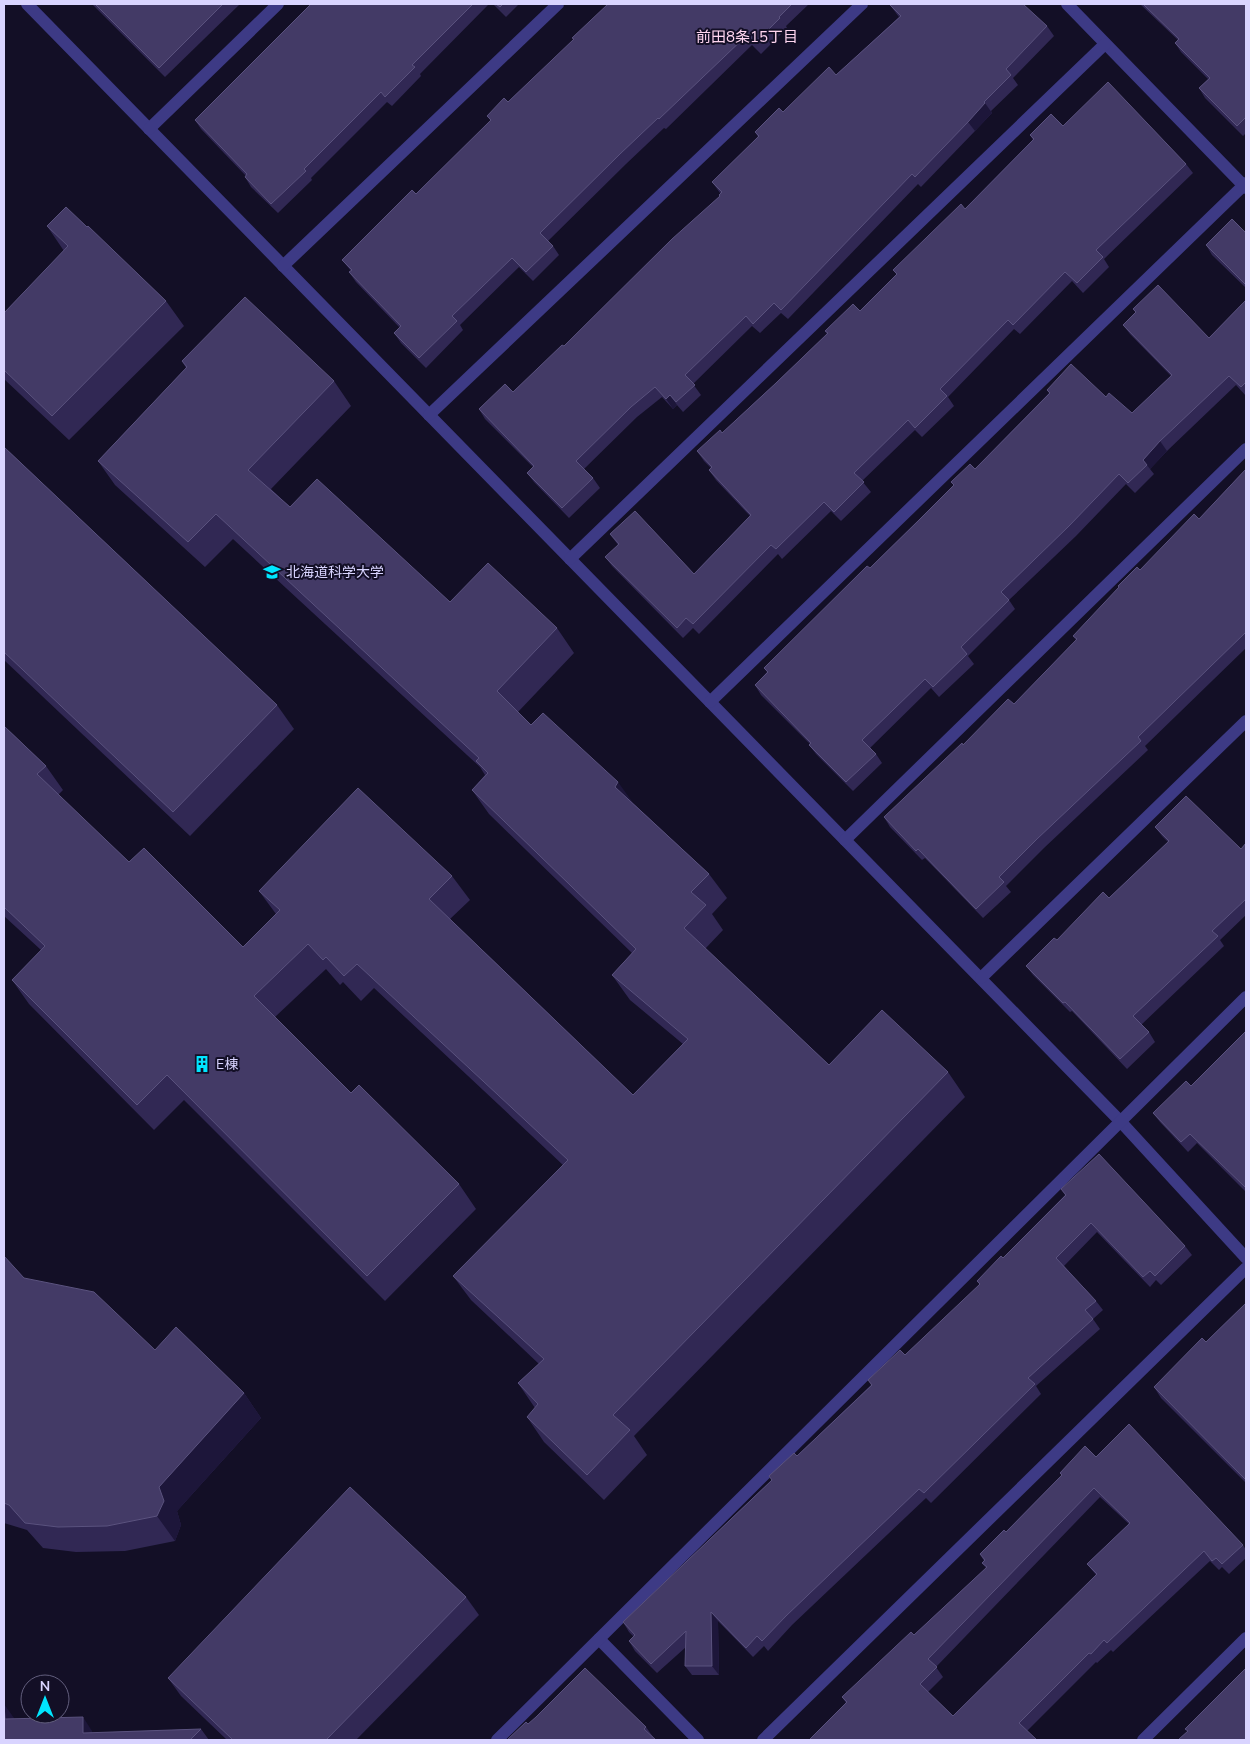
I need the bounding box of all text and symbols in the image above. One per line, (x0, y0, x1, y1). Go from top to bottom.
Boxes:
district label: 前田8条15丁目 (696, 27, 798, 47)
school or university icon: 北海道科学大学 (262, 562, 282, 582)
place label: 北海道科学大学 (286, 563, 384, 582)
building icon: E棟 (192, 1054, 212, 1074)
place label: E棟 (216, 1055, 238, 1074)
north arrow (20, 1674, 70, 1724)
text: N (40, 1677, 50, 1696)

